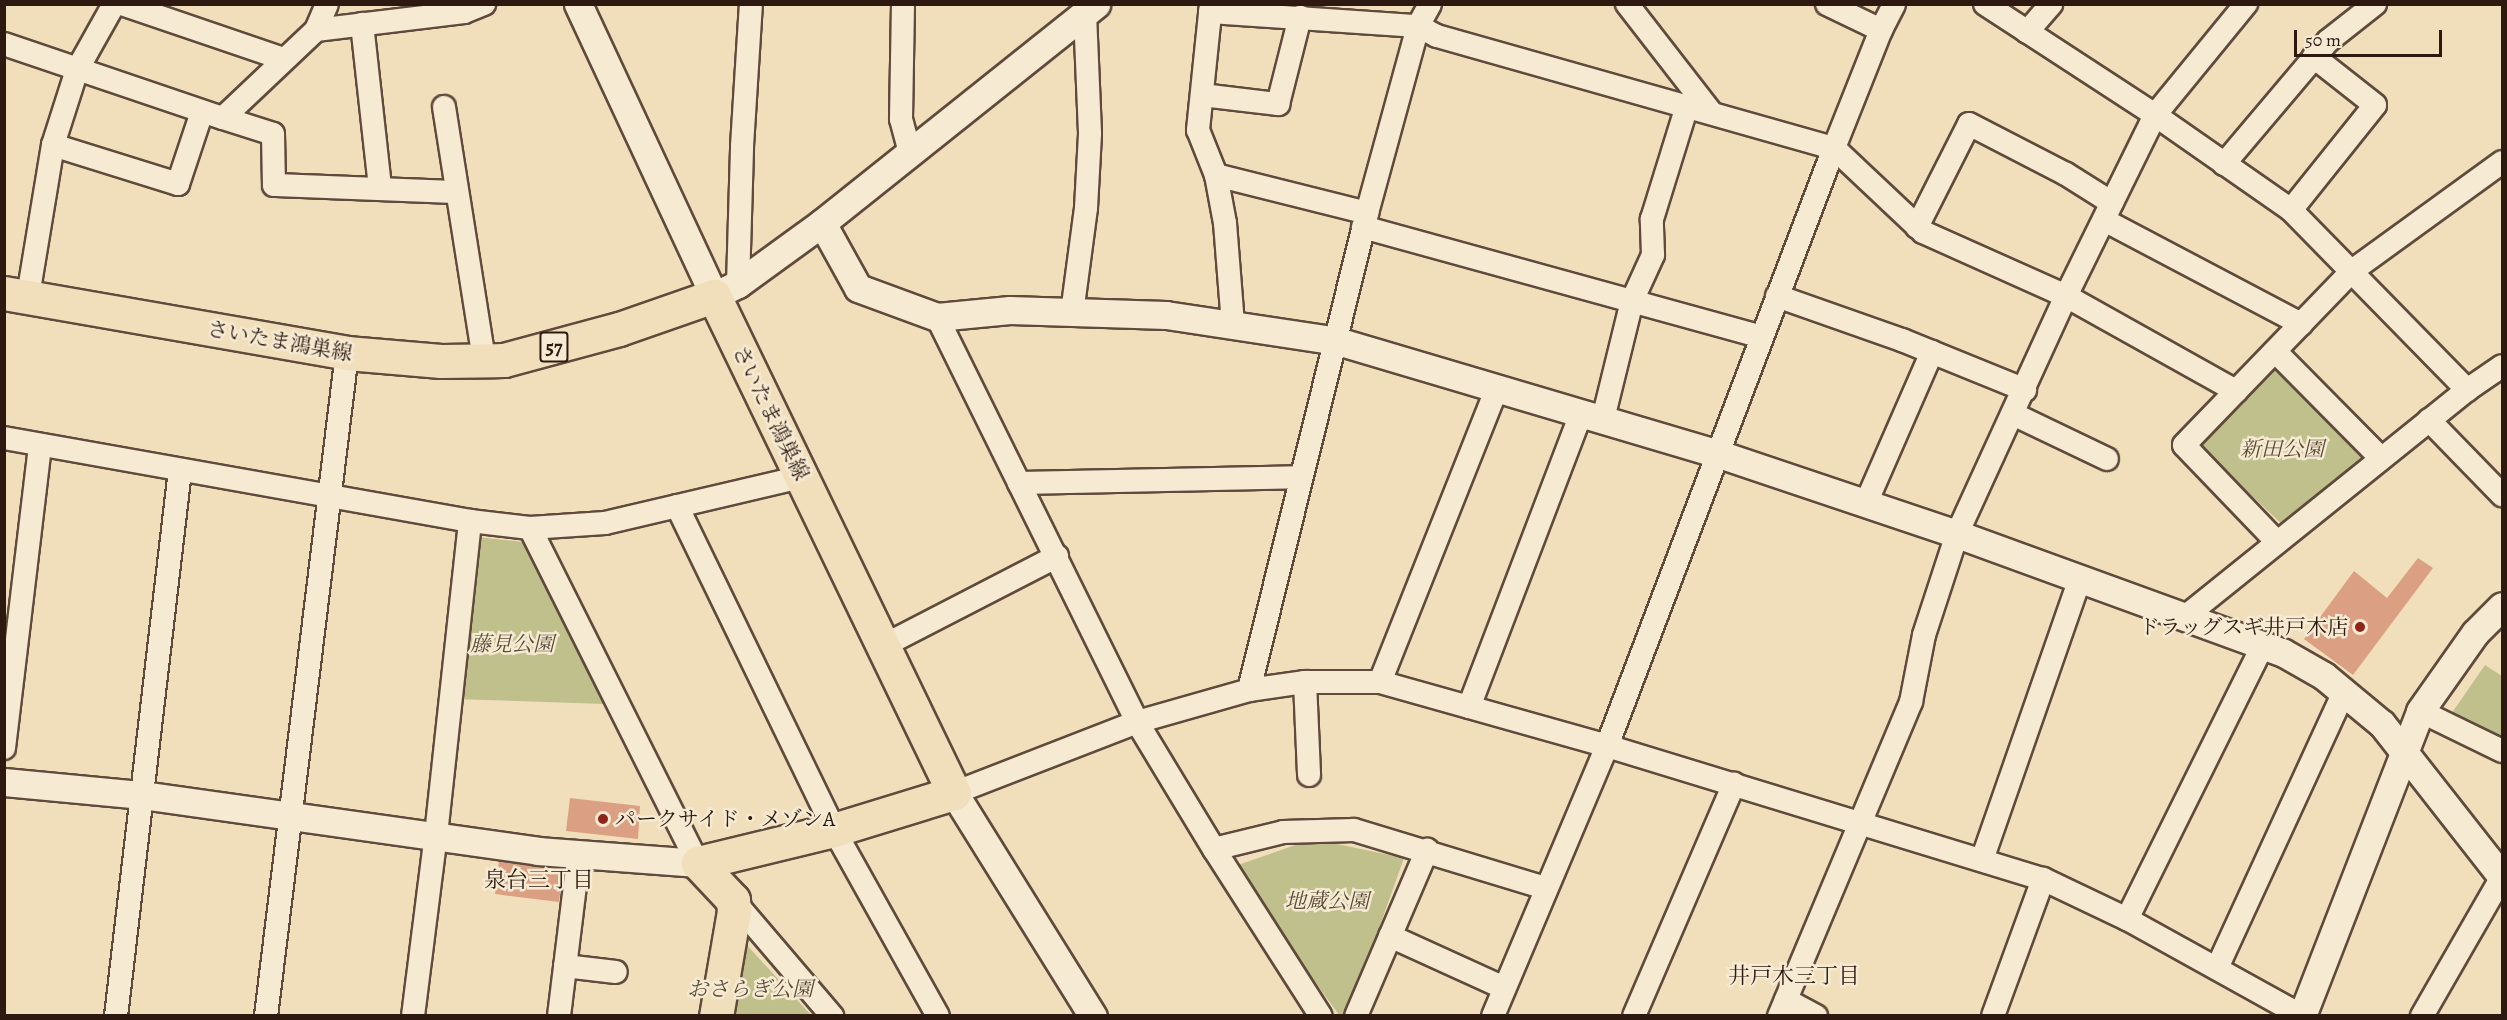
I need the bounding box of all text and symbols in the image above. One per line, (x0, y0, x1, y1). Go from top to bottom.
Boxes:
scale bar (2297, 18, 2446, 56)
text: 50 m (2305, 28, 2341, 52)
street label: さいたま鴻巣線 (205, 316, 355, 366)
road number: 57 (539, 330, 569, 364)
street label: さいたま鴻巣線 (727, 341, 815, 485)
park label: 新田公園 (2240, 436, 2324, 462)
place label: ドラッグスギ井戸木店 (2138, 614, 2348, 640)
marker: ドラッグスギ井戸木店 (2353, 620, 2367, 634)
park label: 藤見公園 (470, 631, 554, 657)
place label: パークサイド・メゾンA (615, 806, 837, 832)
marker: パークサイド・メゾンA (596, 812, 610, 826)
district label: 泉台三丁目 (484, 868, 594, 894)
park label: 地蔵公園 (1285, 888, 1369, 914)
district label: 井戸木三丁目 (1728, 964, 1860, 990)
park label: おさらぎ公園 (687, 976, 813, 1002)

